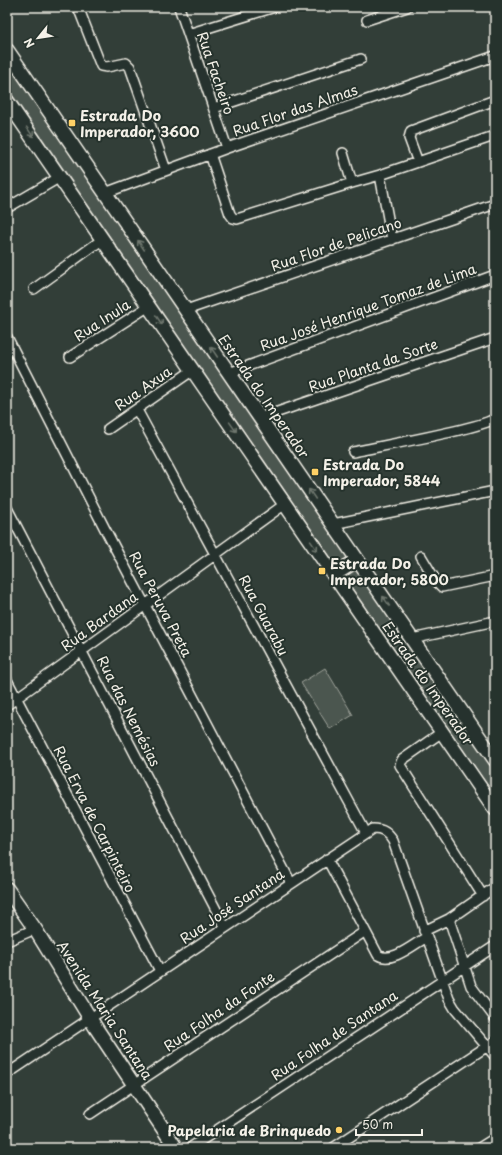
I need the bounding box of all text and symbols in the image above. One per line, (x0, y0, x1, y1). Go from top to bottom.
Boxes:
north arrow (18, 18, 58, 58)
street label: Rua Facheiro (192, 29, 240, 118)
text: N (19, 35, 38, 51)
street label: Rua Flor das Almas (230, 79, 360, 141)
place label: Estrada Do Imperador, 3600 (80, 105, 200, 142)
marker: Estrada Do Imperador, 3600 (67, 118, 77, 128)
one-way arrow (26, 127, 34, 138)
street label: Rua Flor de Pelicano (268, 212, 404, 276)
one-way arrow (137, 239, 145, 250)
street label: Rua José Henrique Tomaz de Lima (257, 258, 479, 356)
street label: Rua Inula (70, 294, 135, 346)
one-way arrow (155, 314, 163, 325)
street label: Estrada do Imperador (213, 330, 315, 463)
street label: Rua Planta da Sorte (305, 333, 441, 397)
one-way arrow (210, 347, 218, 358)
street label: Rua Axua (110, 360, 176, 415)
one-way arrow (229, 422, 237, 433)
place label: Estrada Do Imperador, 5844 (323, 454, 441, 491)
marker: Estrada Do Imperador, 5844 (310, 467, 320, 477)
one-way arrow (308, 488, 316, 499)
one-way arrow (310, 540, 318, 551)
street label: Rua Peruva Preta (124, 548, 198, 661)
place label: Estrada Do Imperador, 5800 (330, 553, 449, 590)
marker: Estrada Do Imperador, 5800 (317, 566, 327, 576)
street label: Rua Guarabu (234, 571, 294, 659)
street label: Rua Bardana (56, 586, 142, 656)
one-way arrow (382, 595, 390, 606)
street label: Estrada do Imperador (377, 617, 479, 750)
street label: Rua das Nemésias (92, 652, 166, 770)
street label: Rua Erva de Carpinteiro (49, 742, 141, 896)
street label: Rua José Santana (176, 863, 289, 949)
street label: Avenida Maria Santana (52, 936, 158, 1084)
street label: Rua Folha da Fonte (159, 966, 279, 1056)
street label: Rua Folha de Santana (266, 985, 402, 1085)
scale bar (356, 1111, 422, 1137)
text: 50 m (362, 1115, 393, 1133)
place label: Papelaria de Brinquedo (167, 1120, 331, 1141)
marker: Papelaria de Brinquedo (334, 1125, 344, 1135)

